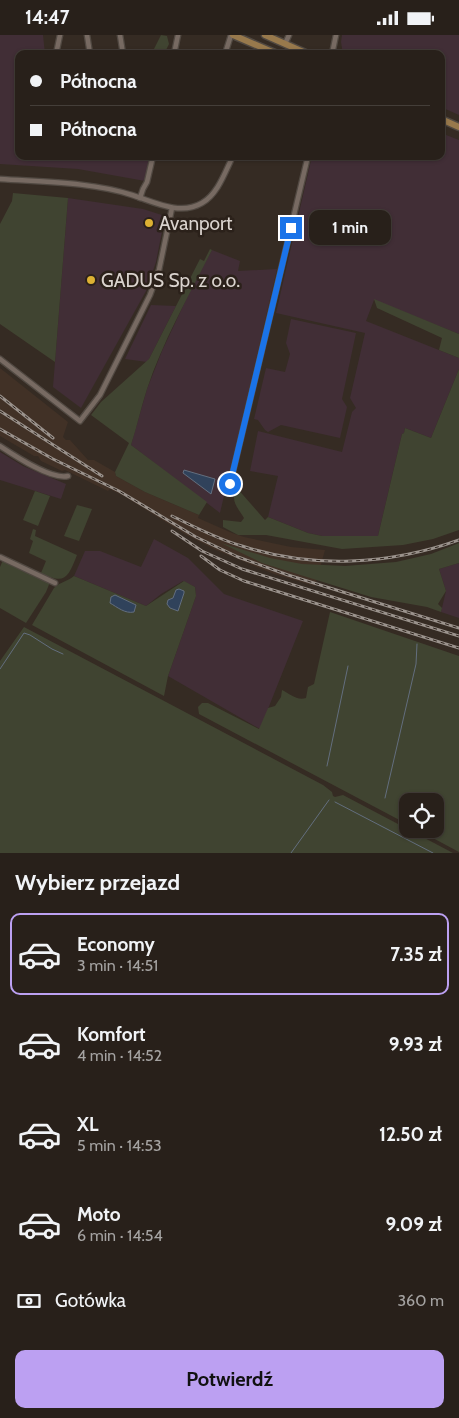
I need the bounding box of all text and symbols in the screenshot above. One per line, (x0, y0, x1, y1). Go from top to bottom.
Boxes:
text: 14:47 (25, 6, 70, 29)
text: Północna (60, 70, 137, 93)
text: Północna (60, 118, 137, 141)
callout: 1 min (308, 211, 391, 245)
place label: Avanport (159, 212, 233, 235)
marker: Avanport (143, 217, 155, 229)
route end (280, 217, 302, 239)
text: 1 min (332, 218, 368, 237)
place label: GADUS Sp. z o.o. (101, 269, 240, 292)
marker: GADUS Sp. z o.o. (85, 274, 97, 286)
route start (219, 473, 241, 495)
map controls (399, 793, 444, 838)
button: locate (399, 793, 444, 838)
text: Wybierz przejazd (15, 869, 180, 896)
icon: car (17, 932, 62, 977)
text: Economy (77, 933, 155, 956)
text: 7.35 zł (390, 943, 442, 966)
text: 3 min · 14:51 (77, 956, 158, 975)
icon: car (17, 1022, 62, 1067)
text: Komfort (77, 1023, 146, 1046)
text: 9.93 zł (389, 1033, 442, 1056)
text: 4 min · 14:52 (77, 1046, 162, 1065)
icon: car (17, 1112, 62, 1157)
text: XL (77, 1113, 98, 1136)
text: 12.50 zł (379, 1123, 442, 1146)
text: 5 min · 14:53 (77, 1136, 162, 1155)
icon: car (17, 1202, 62, 1247)
text: Moto (77, 1203, 121, 1226)
text: 9.09 zł (385, 1213, 442, 1236)
text: 6 min · 14:54 (77, 1226, 163, 1245)
icon: cash (15, 1287, 43, 1315)
text: Gotówka (55, 1289, 126, 1312)
text: 360 m (397, 1291, 444, 1310)
button: Potwierdź (15, 1350, 444, 1408)

